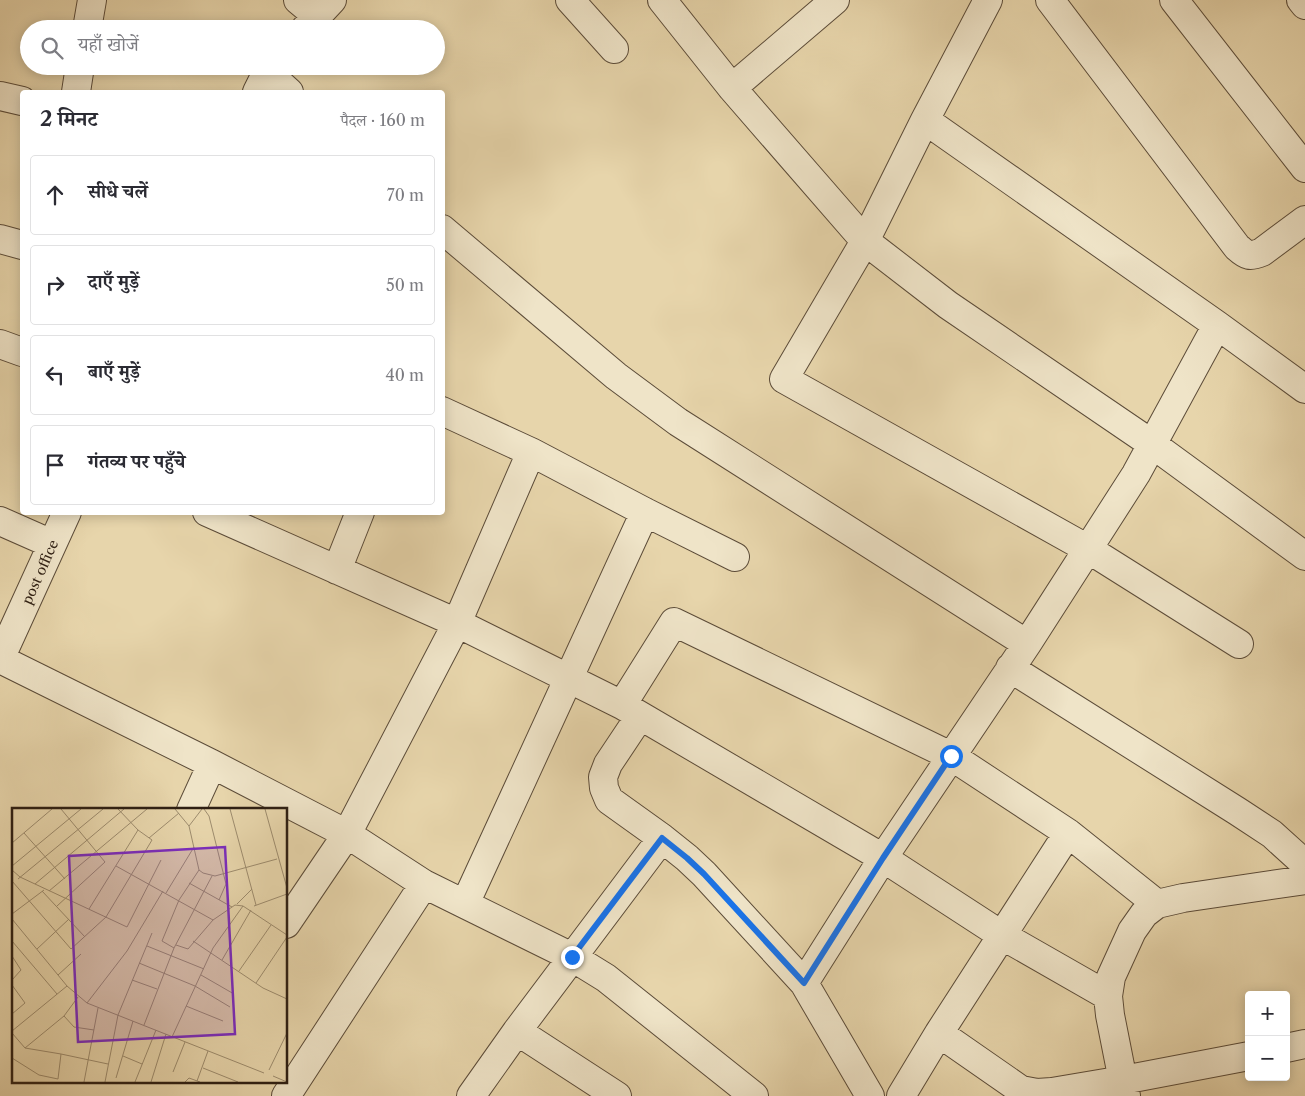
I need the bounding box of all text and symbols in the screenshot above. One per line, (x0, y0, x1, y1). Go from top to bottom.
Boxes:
search box (20, 20, 445, 75)
text: यहाँ खोजें (78, 33, 139, 56)
icon: search (38, 34, 66, 62)
text: 2 मिनट (40, 106, 97, 131)
text: पैदल · 160 m (340, 110, 425, 130)
text: सीधे चलें (88, 180, 148, 203)
icon: ahead (41, 181, 69, 209)
text: 70 m (387, 185, 424, 205)
text: दाएँ मुड़ें (88, 270, 139, 293)
icon: right (41, 271, 69, 299)
text: 50 m (386, 275, 424, 295)
text: बाएँ मुड़ें (88, 360, 140, 383)
icon: left (41, 361, 69, 389)
text: 40 m (385, 365, 424, 385)
text: गंतव्य पर पहुँचे (88, 450, 185, 473)
icon: arrive (41, 451, 69, 479)
street label: post office (18, 537, 62, 607)
route start (940, 745, 963, 768)
inset map (12, 808, 288, 1084)
route end (561, 946, 584, 969)
map controls (1245, 991, 1290, 1081)
button: + (1245, 991, 1290, 1036)
button: − (1245, 1036, 1290, 1081)

